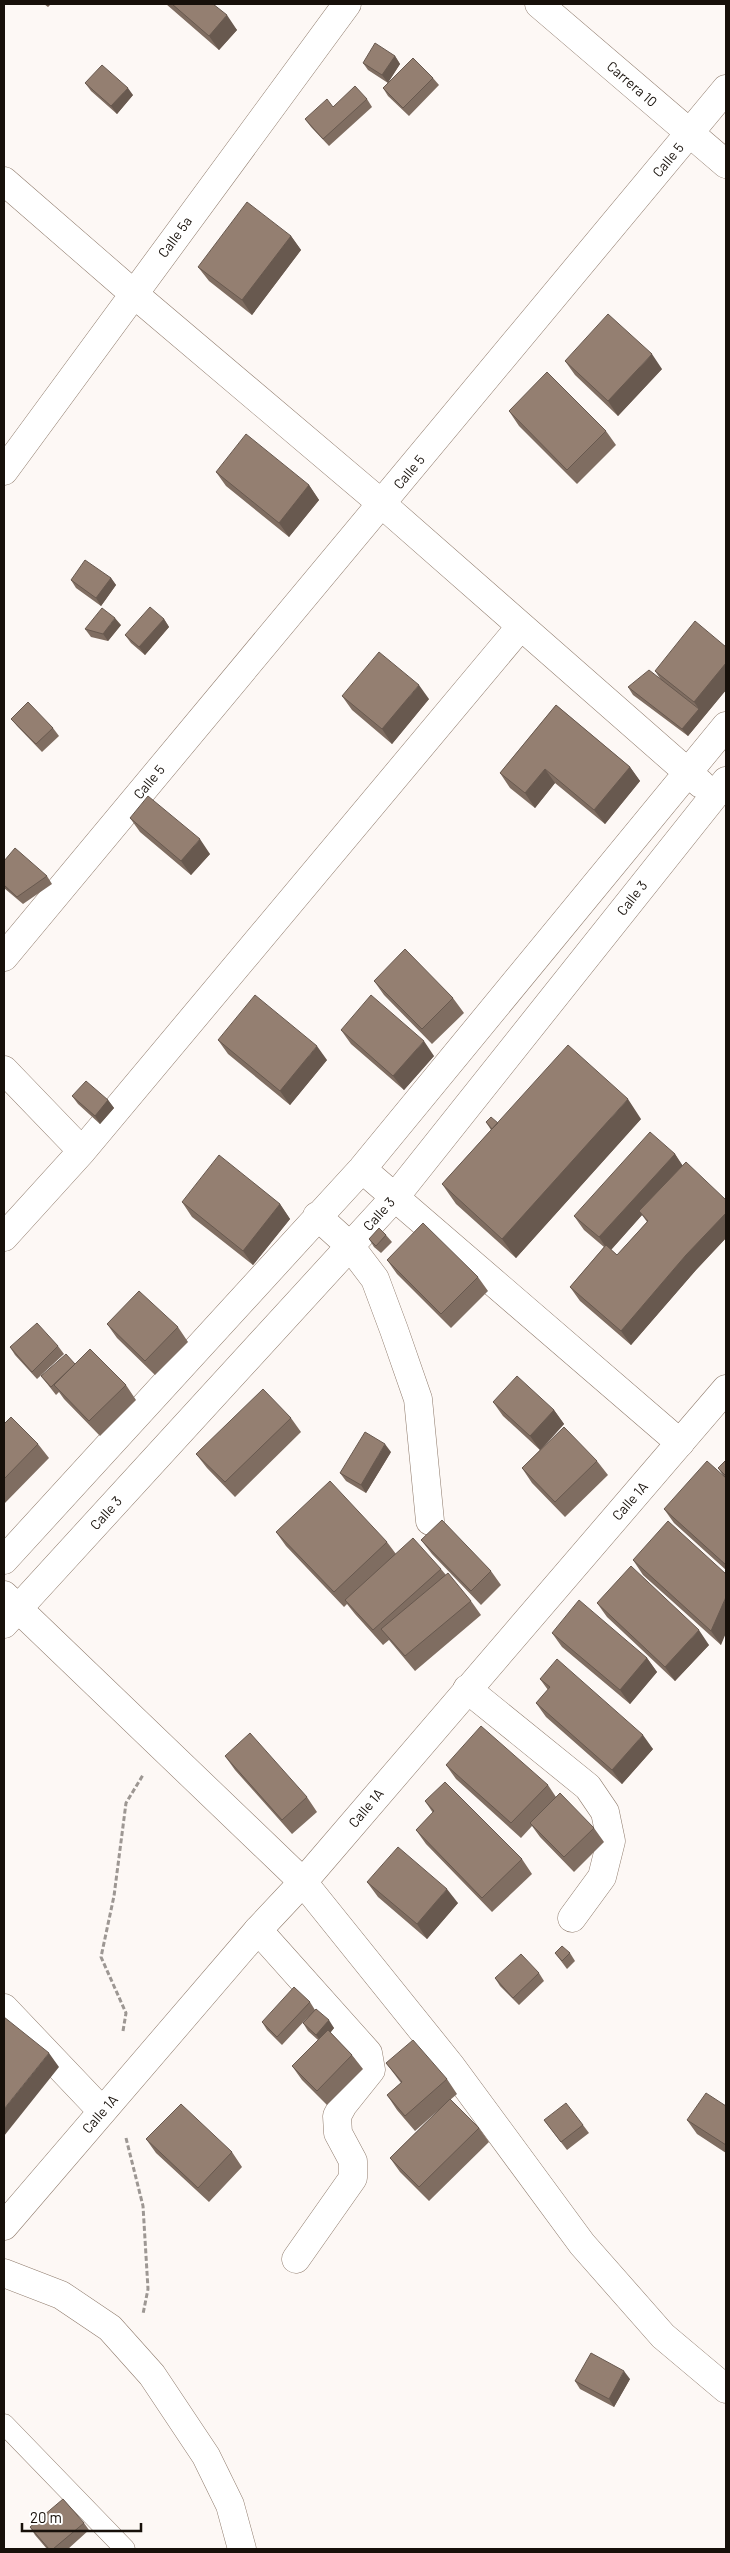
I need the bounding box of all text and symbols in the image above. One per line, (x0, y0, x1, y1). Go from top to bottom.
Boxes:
street label: Carrera 10 (604, 57, 661, 110)
street label: Calle 5 (648, 139, 687, 180)
street label: Calle 5a (154, 213, 195, 261)
street label: Calle 5 (389, 451, 428, 492)
street label: Calle 5 (129, 761, 168, 802)
street label: Calle 3 (613, 877, 650, 918)
street label: Calle 3 (359, 1193, 398, 1234)
street label: Calle 1A (608, 1477, 651, 1523)
street label: Calle 3 (86, 1492, 125, 1533)
street label: Calle 1A (344, 1784, 387, 1831)
street label: Calle 1A (78, 2090, 121, 2136)
scale bar (22, 2500, 141, 2532)
text: 20 m (30, 2508, 62, 2526)

